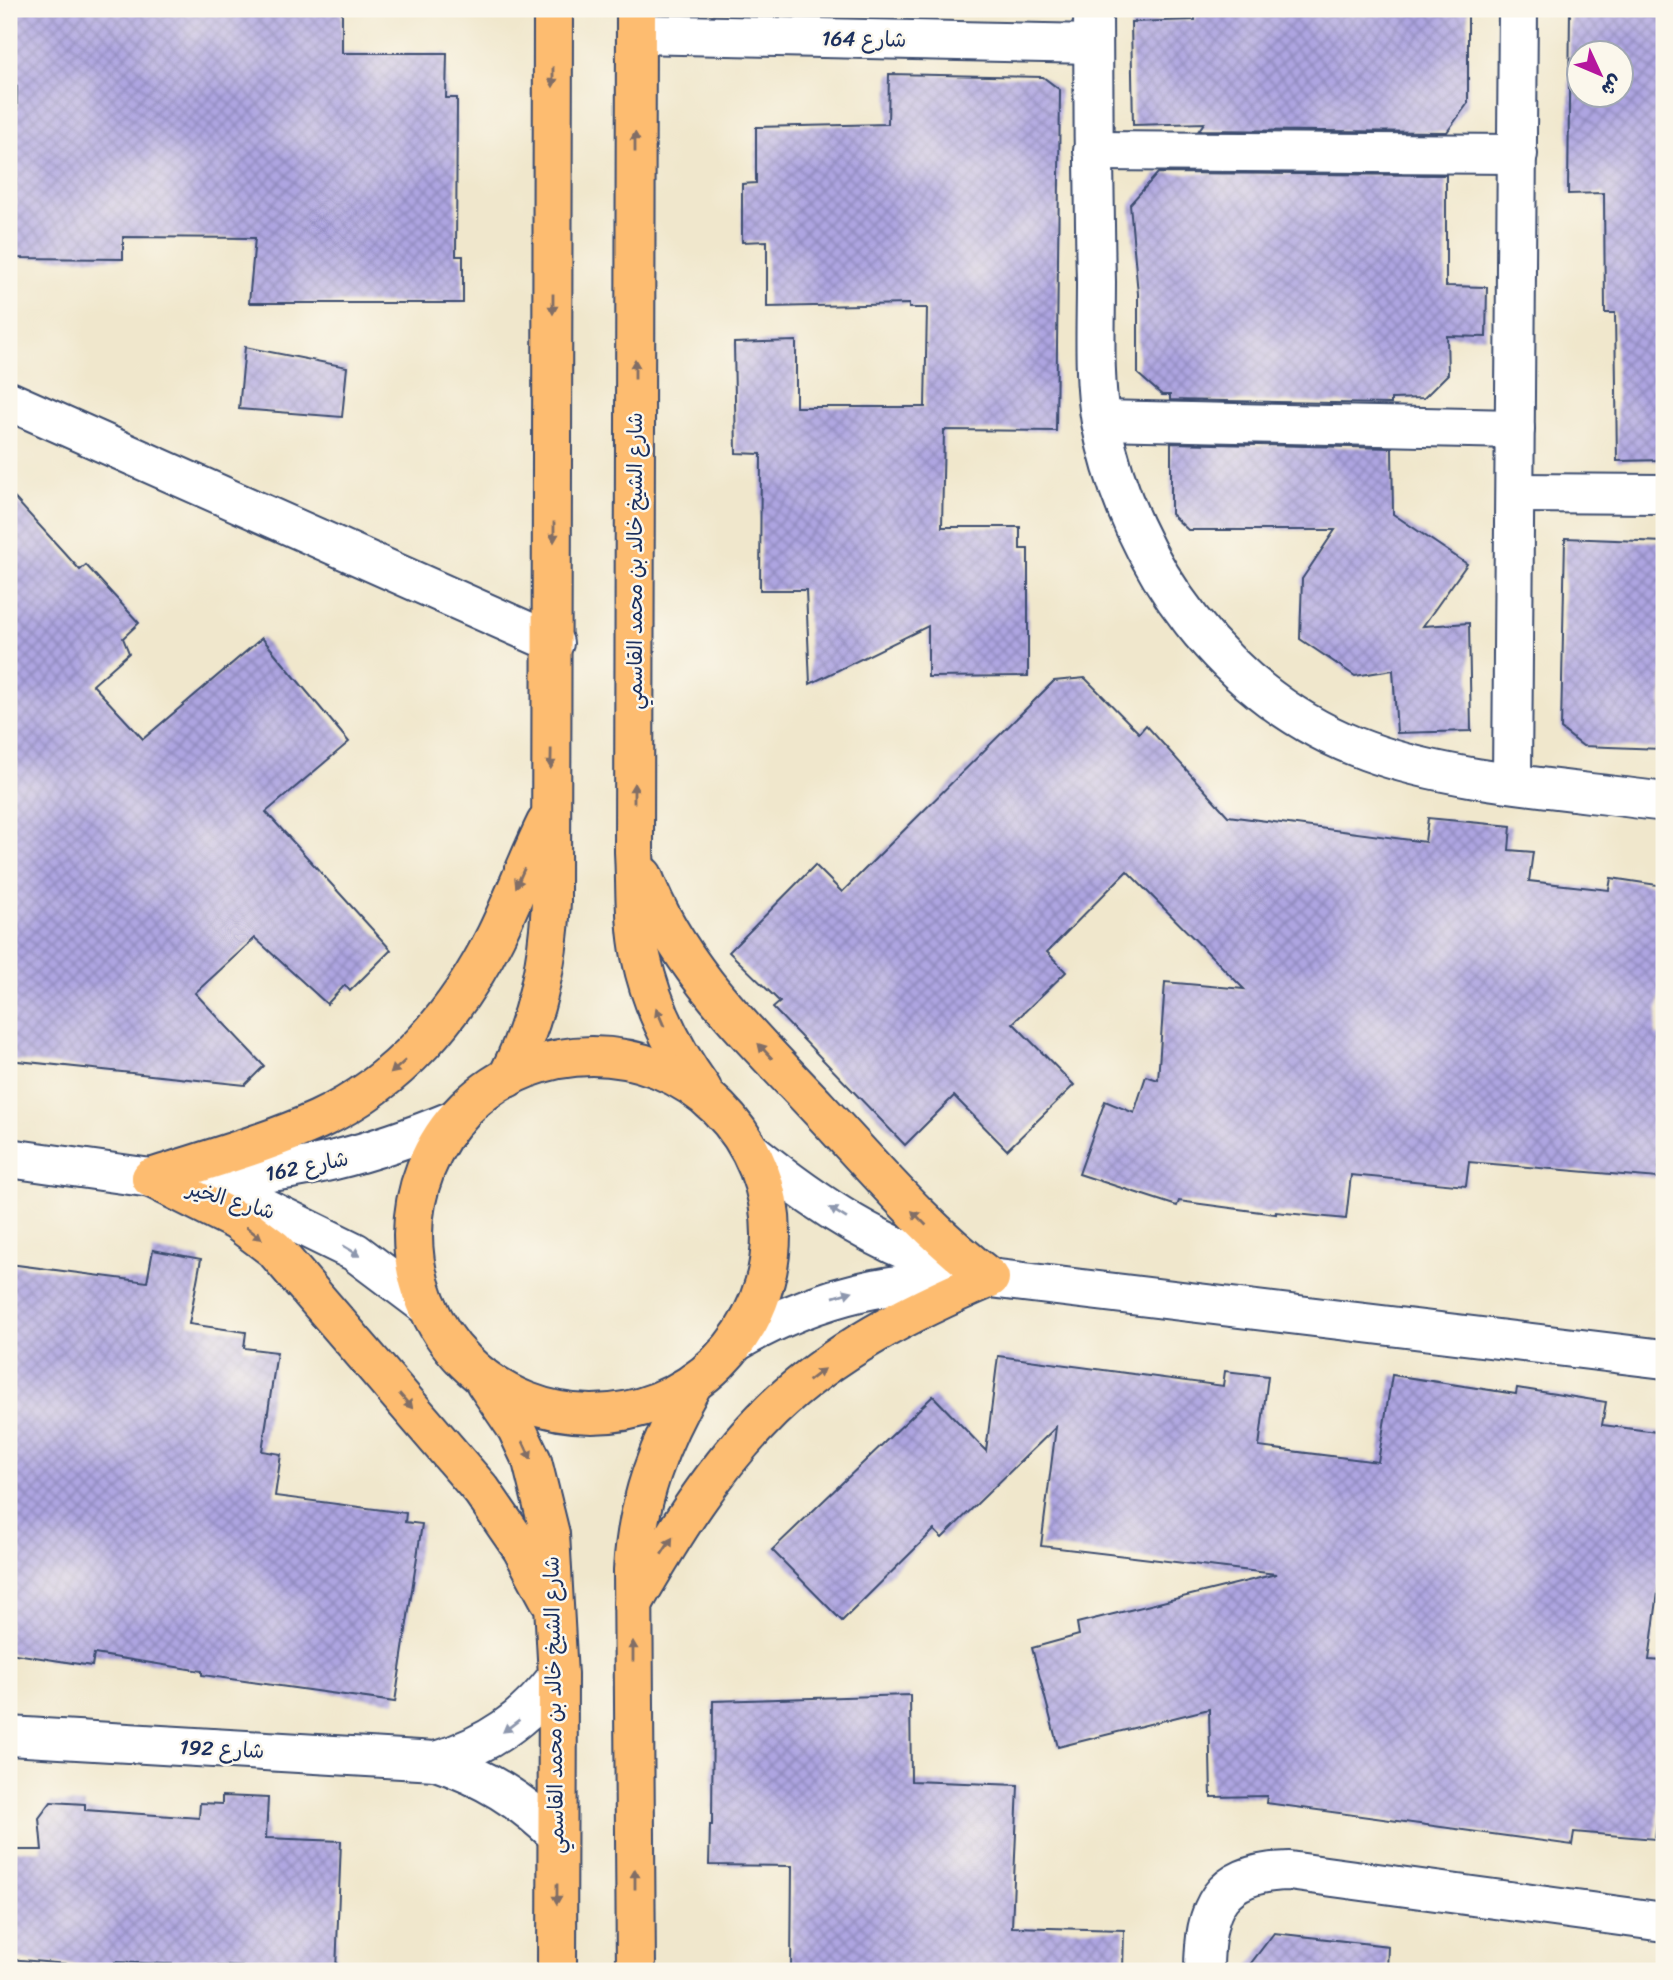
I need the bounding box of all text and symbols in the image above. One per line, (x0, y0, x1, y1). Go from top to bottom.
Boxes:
street label: شارع 164 (821, 19, 907, 59)
north arrow (1564, 38, 1634, 108)
one-way arrow (547, 66, 559, 88)
text: ش (1593, 66, 1631, 105)
one-way arrow (629, 131, 641, 153)
one-way arrow (547, 294, 559, 316)
one-way arrow (629, 358, 641, 380)
street label: شارع الشيخ خالد بن محمد القاسمي (616, 412, 654, 710)
one-way arrow (548, 521, 560, 543)
one-way arrow (545, 749, 557, 771)
one-way arrow (628, 782, 640, 804)
one-way arrow (514, 868, 526, 888)
one-way arrow (655, 1006, 666, 1027)
one-way arrow (757, 1042, 773, 1060)
one-way arrow (390, 1059, 407, 1075)
street label: شارع 162 (262, 1139, 352, 1193)
street label: شارع الخير (180, 1169, 280, 1231)
one-way arrow (828, 1207, 847, 1220)
one-way arrow (912, 1210, 928, 1227)
one-way arrow (244, 1226, 262, 1241)
one-way arrow (342, 1244, 361, 1257)
one-way arrow (833, 1289, 854, 1299)
one-way arrow (807, 1369, 825, 1383)
one-way arrow (398, 1393, 413, 1410)
one-way arrow (521, 1440, 533, 1460)
one-way arrow (661, 1536, 674, 1555)
street label: شارع الشيخ خالد بن محمد القاسمي (532, 1556, 576, 1854)
one-way arrow (627, 1640, 639, 1662)
one-way arrow (503, 1718, 521, 1733)
street label: شارع 192 (179, 1728, 265, 1770)
one-way arrow (629, 1867, 641, 1889)
one-way arrow (551, 1884, 563, 1906)

